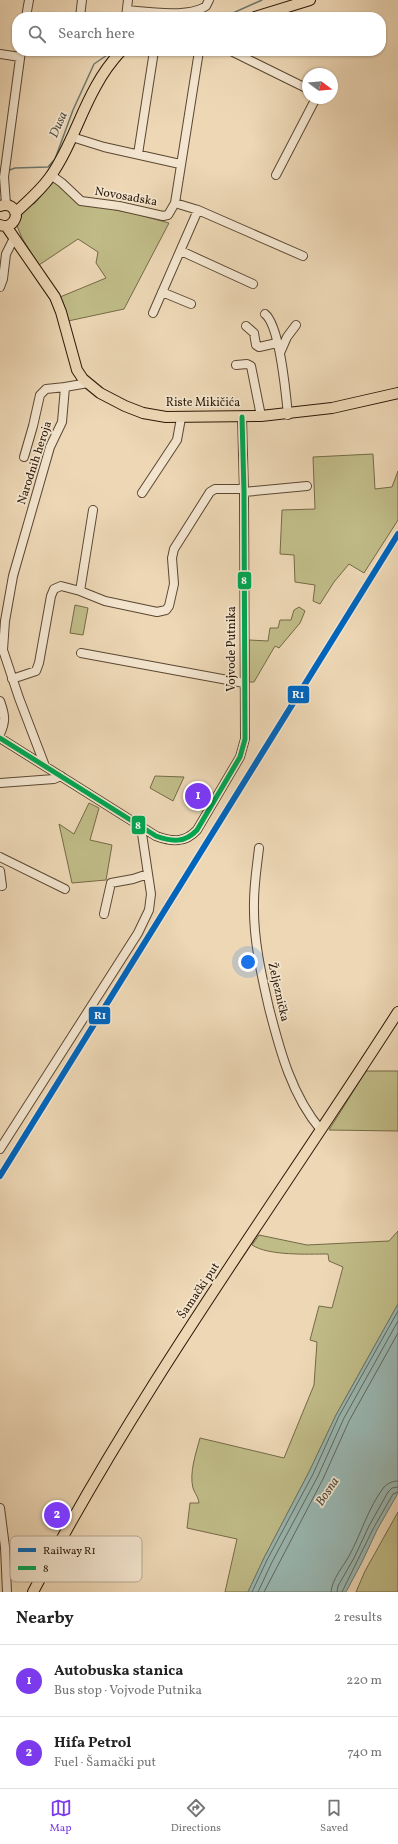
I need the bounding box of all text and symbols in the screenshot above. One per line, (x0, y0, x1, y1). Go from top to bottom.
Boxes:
search box (12, 12, 386, 56)
icon: search (26, 23, 48, 45)
text: Search here (58, 24, 135, 45)
north arrow (302, 68, 338, 104)
water label: Dusa (45, 109, 73, 141)
street label: Novosadska (93, 184, 159, 210)
street label: Riste Mikičića (166, 395, 240, 411)
street label: Narodnih heroja (14, 419, 56, 507)
line badge: 8 (237, 571, 252, 590)
text: 8 (241, 574, 247, 589)
street label: Vojvode Putnika (224, 606, 240, 692)
line badge: R1 (287, 685, 310, 704)
text: R1 (292, 688, 304, 703)
pin: 1 (185, 781, 211, 811)
line badge: 8 (131, 815, 146, 835)
text: 8 (135, 819, 141, 834)
your location (238, 952, 258, 972)
street label: Željeznička (263, 961, 294, 1023)
line badge: R1 (88, 1006, 111, 1025)
text: R1 (94, 1009, 106, 1024)
street label: Šamački put (173, 1259, 224, 1322)
water label: Bosna (312, 1474, 344, 1510)
pin: 2 (44, 1500, 70, 1530)
legend (10, 1536, 142, 1582)
text: Railway R1 (43, 1544, 96, 1559)
text: 8 (43, 1562, 49, 1577)
text: Nearby (16, 1607, 74, 1630)
text: 2 results (334, 1609, 382, 1627)
text: Autobuska stanica (54, 1661, 184, 1682)
text: 1 (26, 1672, 32, 1690)
text: 220 m (346, 1672, 382, 1690)
text: Bus stop · Vojvode Putnika (54, 1682, 202, 1700)
text: Hifa Petrol (54, 1733, 131, 1754)
text: 2 (26, 1744, 32, 1762)
text: 740 m (348, 1744, 382, 1762)
text: Fuel · Šamački put (54, 1754, 156, 1772)
tab: Map (50, 1797, 72, 1836)
tab: Directions (171, 1797, 221, 1836)
tab: Saved (320, 1797, 348, 1836)

